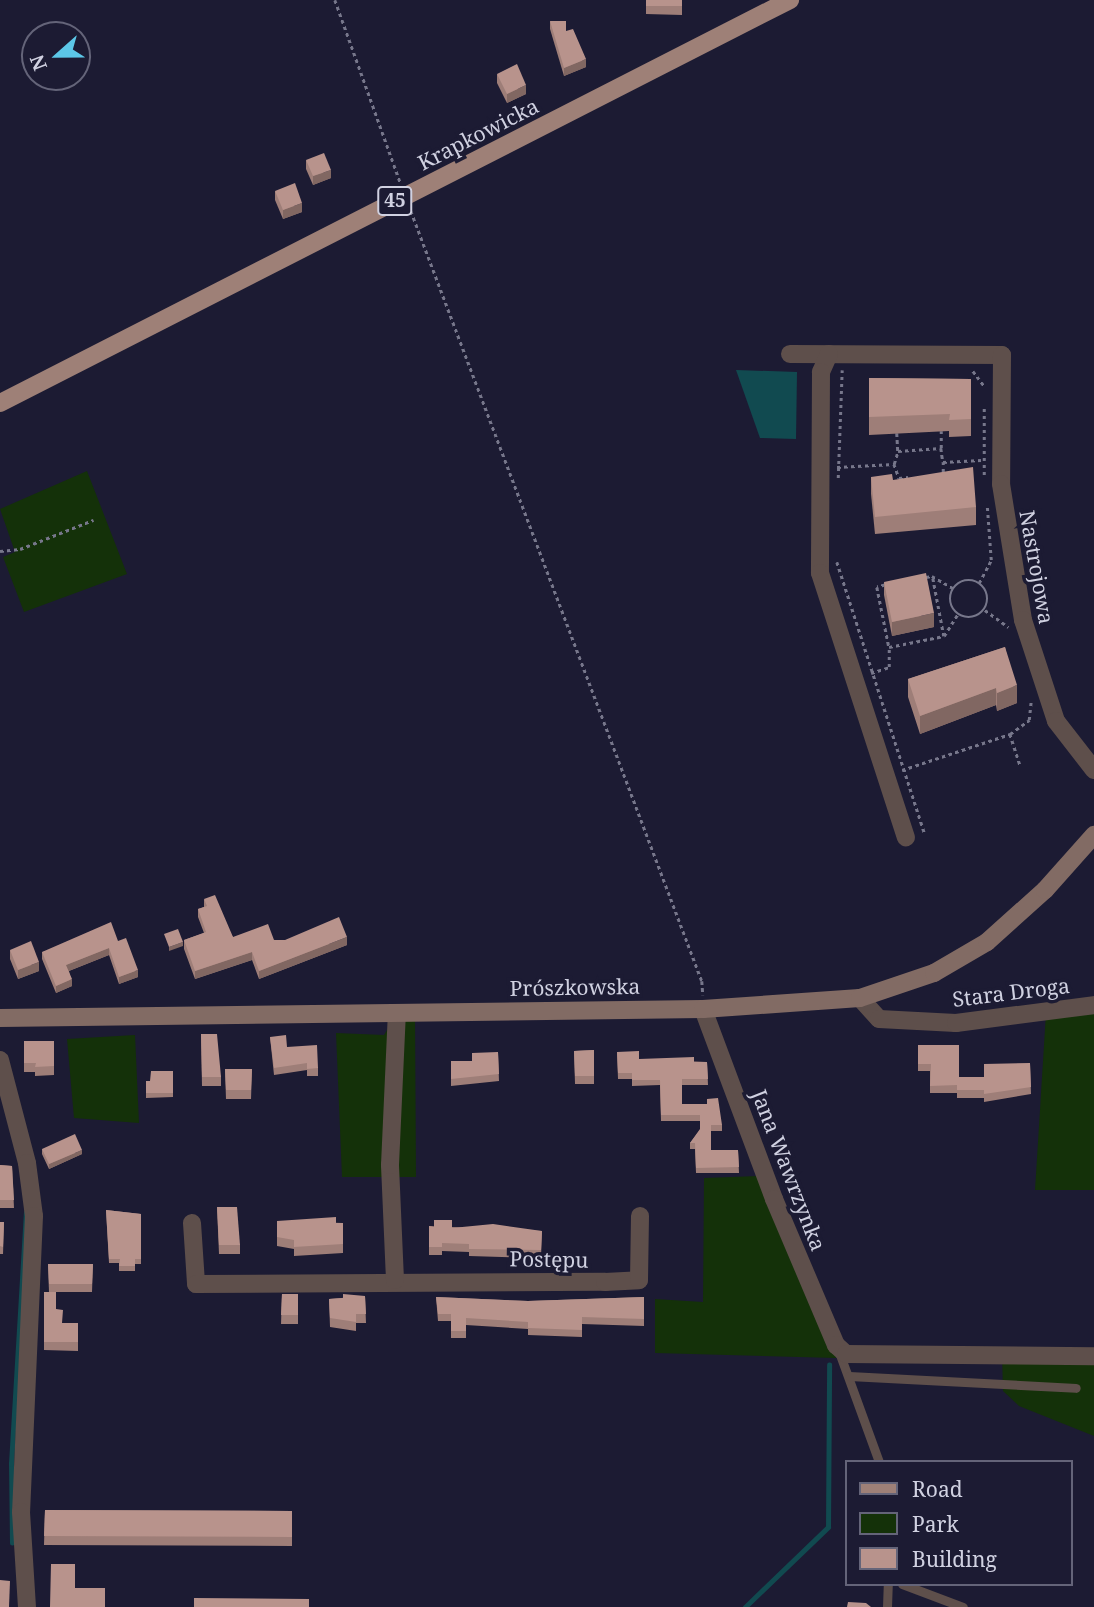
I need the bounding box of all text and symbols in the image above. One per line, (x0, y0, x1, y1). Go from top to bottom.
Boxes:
north arrow (21, 21, 91, 91)
text: N (23, 51, 53, 74)
street label: Krapkowicka (413, 93, 543, 175)
road number: 45 (376, 186, 414, 216)
street label: Nastrojowa (1015, 508, 1059, 626)
street label: Stara Droga (951, 972, 1071, 1012)
street label: Prószkowska (510, 973, 640, 1001)
street label: Jana Wawrzynka (747, 1086, 831, 1254)
street label: Postępu (509, 1246, 589, 1272)
legend (846, 1460, 1073, 1586)
text: Road (912, 1475, 963, 1503)
text: Park (912, 1510, 959, 1538)
text: Building (912, 1545, 997, 1573)

